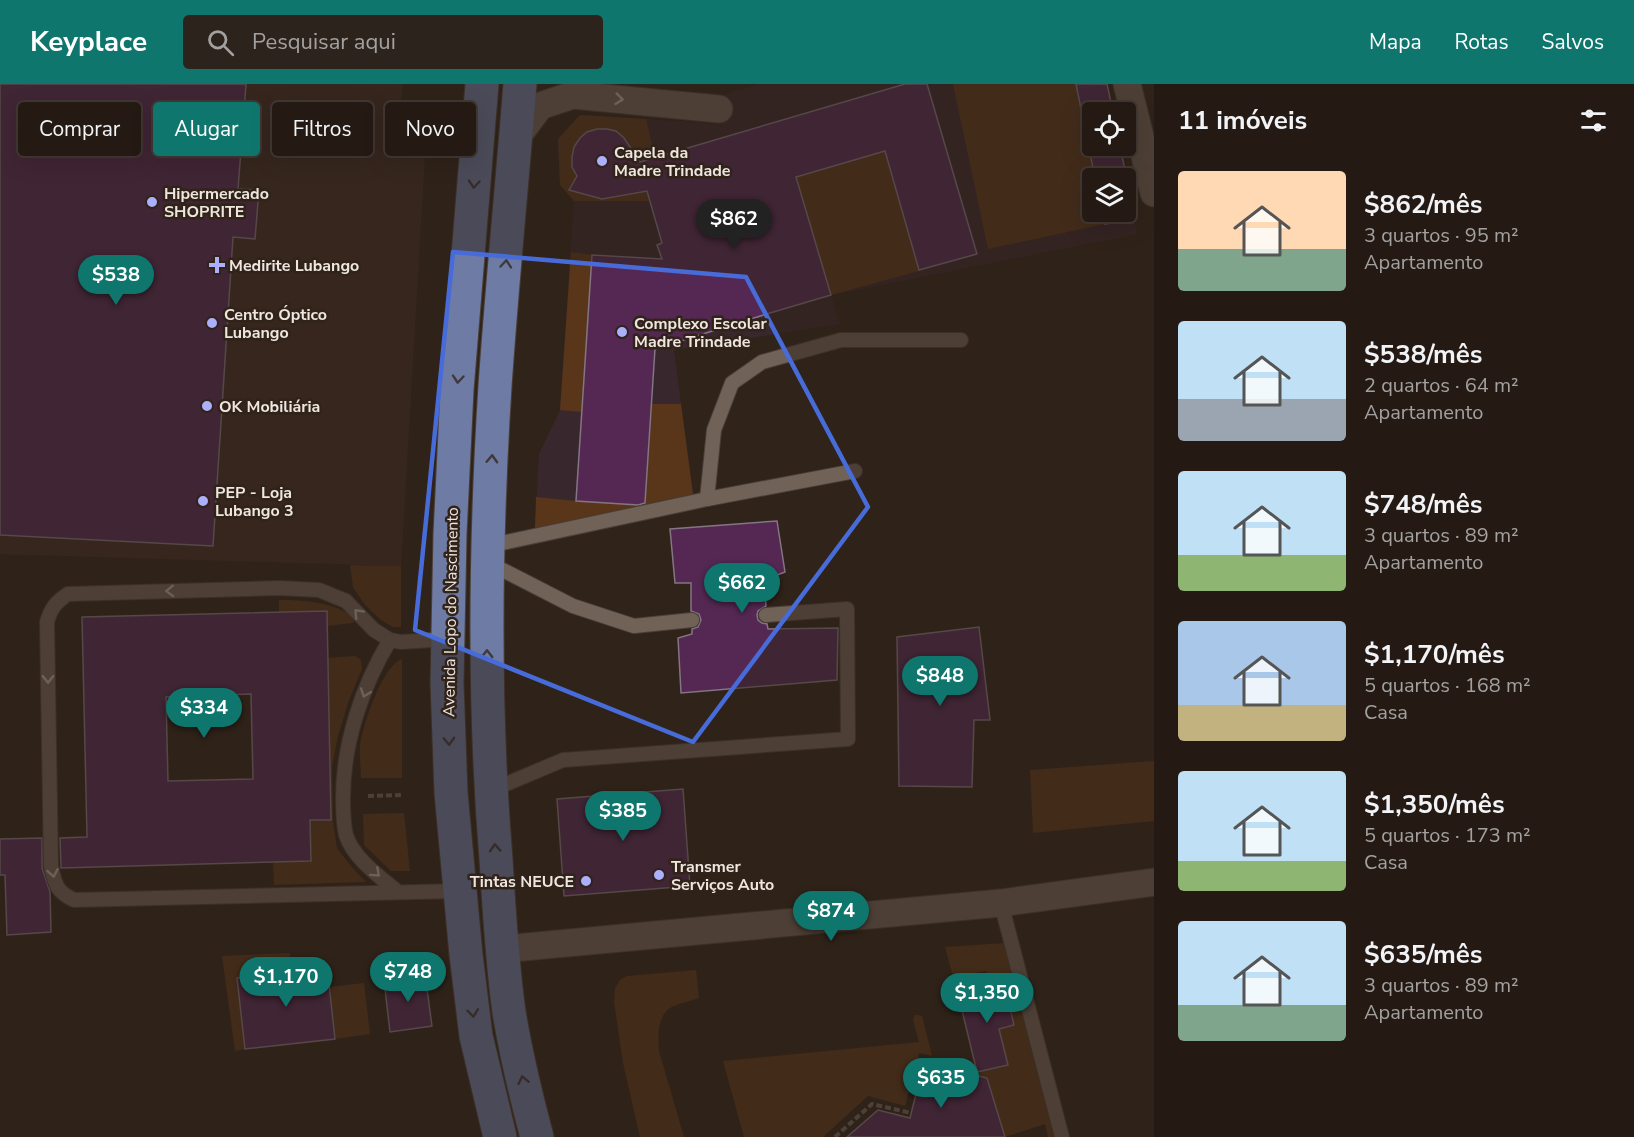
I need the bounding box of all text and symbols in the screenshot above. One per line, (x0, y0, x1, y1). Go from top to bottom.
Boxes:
search box (183, 15, 603, 69)
text: Keyplace (30, 23, 147, 61)
icon: search (204, 26, 237, 59)
text: Pesquisar aqui (252, 27, 396, 57)
text: Mapa (1369, 28, 1422, 56)
text: Rotas (1455, 28, 1509, 56)
text: Salvos (1542, 28, 1604, 56)
one-way arrow (614, 92, 624, 105)
chip: Comprar (18, 102, 141, 156)
chip: Alugar (153, 102, 260, 156)
chip: Filtros (272, 102, 373, 156)
chip: Novo (385, 102, 476, 156)
map controls (1082, 102, 1136, 222)
button: locate (1082, 102, 1136, 156)
text: 11 imóveis (1178, 103, 1307, 138)
icon: filters (1577, 104, 1610, 137)
place label: Capela da Madre Trindade (614, 142, 731, 182)
marker: Capela da Madre Trindade (595, 154, 609, 168)
button: layers (1082, 168, 1136, 222)
one-way arrow (467, 180, 480, 189)
place label: Hipermercado SHOPRITE (164, 183, 269, 223)
text: $862/mês (1364, 187, 1483, 222)
marker: Hipermercado SHOPRITE (145, 195, 159, 209)
icon: home (1226, 195, 1298, 267)
pin: $862 (698, 199, 770, 250)
text: $862 (710, 205, 758, 232)
text: 3 quartos · 95 m² (1364, 222, 1519, 249)
text: Apartamento (1364, 249, 1483, 276)
pin: $538 (80, 255, 152, 306)
place label: Medirite Lubango (229, 255, 359, 277)
marker: Medirite Lubango (210, 258, 224, 272)
one-way arrow (499, 260, 512, 269)
text: $538 (92, 261, 140, 288)
place label: Centro Óptico Lubango (224, 304, 327, 344)
place label: Complexo Escolar Madre Trindade (634, 313, 768, 353)
marker: Centro Óptico Lubango (205, 316, 219, 330)
marker: Complexo Escolar Madre Trindade (615, 325, 629, 339)
text: $538/mês (1364, 337, 1483, 372)
icon: home (1226, 345, 1298, 417)
text: 2 quartos · 64 m² (1364, 372, 1519, 399)
one-way arrow (452, 374, 465, 383)
place label: OK Mobiliária (219, 396, 320, 418)
marker: OK Mobiliária (200, 399, 214, 413)
text: Apartamento (1364, 399, 1483, 426)
one-way arrow (485, 454, 498, 463)
place label: PEP - Loja Lubango 3 (215, 482, 294, 522)
text: $748/mês (1364, 487, 1483, 522)
marker: PEP - Loja Lubango 3 (196, 494, 210, 508)
icon: home (1226, 495, 1298, 567)
street label: Avenida Lopo do Nascimento (438, 507, 464, 717)
text: 3 quartos · 89 m² (1364, 522, 1519, 549)
text: Apartamento (1364, 549, 1483, 576)
pin: $662 (706, 563, 778, 614)
text: $662 (718, 569, 766, 596)
one-way arrow (165, 584, 174, 597)
one-way arrow (354, 609, 365, 620)
text: $1,170/mês (1364, 637, 1505, 672)
icon: home (1226, 645, 1298, 717)
one-way arrow (481, 649, 493, 658)
pin: $848 (904, 656, 976, 707)
text: $848 (916, 662, 964, 689)
text: 5 quartos · 168 m² (1364, 672, 1531, 699)
one-way arrow (42, 674, 54, 683)
one-way arrow (360, 687, 373, 697)
pin: $334 (168, 688, 240, 739)
text: $334 (180, 694, 228, 721)
text: Casa (1364, 699, 1408, 726)
one-way arrow (443, 737, 455, 746)
text: $1,350/mês (1364, 787, 1505, 822)
pin: $385 (587, 791, 659, 842)
icon: home (1226, 795, 1298, 867)
text: $385 (599, 797, 647, 824)
text: 5 quartos · 173 m² (1364, 822, 1531, 849)
one-way arrow (489, 844, 502, 853)
text: Casa (1364, 849, 1408, 876)
place label: Transmer Serviços Auto (671, 856, 774, 896)
one-way arrow (369, 866, 380, 877)
one-way arrow (46, 868, 59, 878)
marker: Transmer Serviços Auto (652, 868, 666, 882)
place label: Tintas NEUCE (470, 871, 574, 893)
marker: Tintas NEUCE (579, 874, 593, 888)
pin: $874 (795, 891, 867, 942)
text: $874 (807, 897, 855, 924)
text: $635/mês (1364, 937, 1483, 972)
icon: home (1226, 945, 1298, 1017)
pin: $748 (372, 952, 444, 1003)
pin: $1,170 (237, 957, 335, 1008)
text: $748 (384, 958, 432, 985)
text: $1,170 (254, 963, 318, 990)
text: 3 quartos · 89 m² (1364, 972, 1519, 999)
pin: $1,350 (938, 973, 1036, 1024)
text: $1,350 (955, 979, 1019, 1006)
text: Apartamento (1364, 999, 1483, 1026)
one-way arrow (466, 1009, 479, 1018)
pin: $635 (905, 1058, 977, 1109)
text: $635 (917, 1064, 965, 1091)
one-way arrow (517, 1075, 530, 1085)

